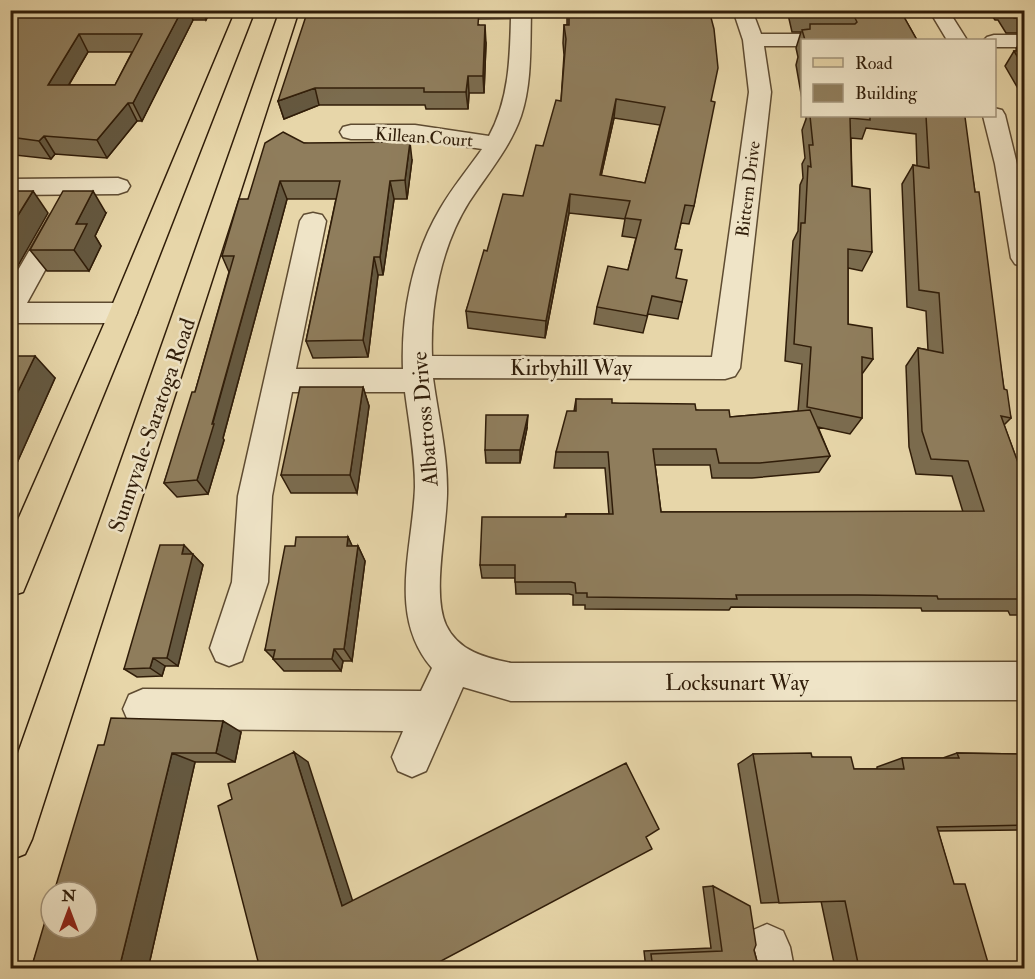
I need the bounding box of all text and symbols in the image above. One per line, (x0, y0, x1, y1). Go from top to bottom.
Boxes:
legend (801, 39, 996, 117)
text: Road (855, 52, 893, 75)
text: Building (855, 82, 918, 105)
street label: Killean Court (374, 123, 474, 152)
street label: Bittern Drive (731, 139, 766, 238)
street label: Sunnyvale-Saratoga Road (102, 314, 202, 536)
street label: Albatross Drive (405, 350, 445, 489)
street label: Kirbyhill Way (510, 354, 632, 382)
street label: Locksunart Way (665, 669, 809, 697)
north arrow (39, 880, 99, 940)
text: N (61, 886, 77, 906)

